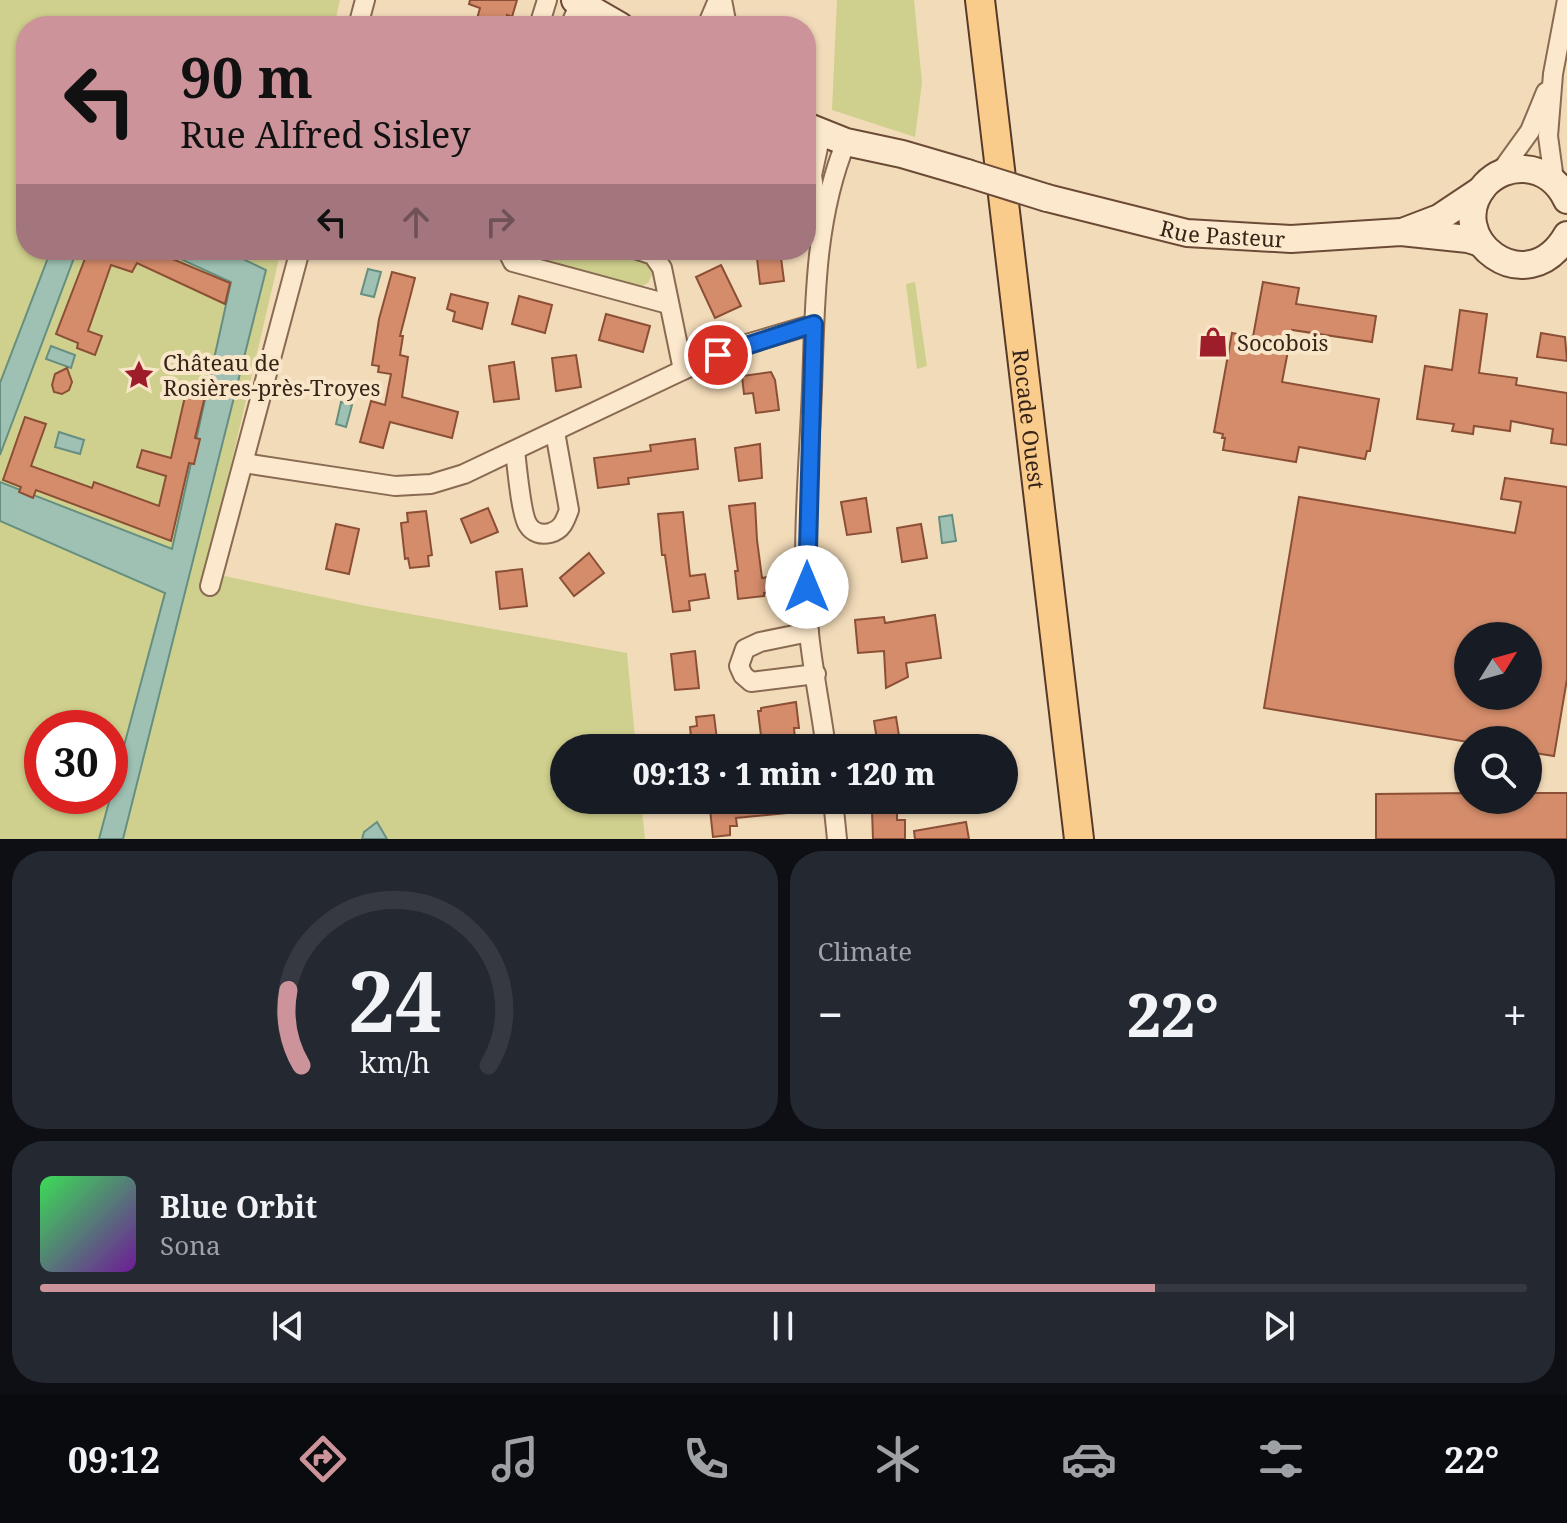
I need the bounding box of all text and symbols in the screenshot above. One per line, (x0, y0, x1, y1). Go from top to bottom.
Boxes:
text: 90 m (180, 38, 313, 114)
icon: left (48, 48, 152, 152)
text: Rue Alfred Sisley (180, 110, 471, 159)
icon: left (310, 200, 354, 244)
icon: ahead (394, 200, 438, 244)
icon: right (478, 200, 522, 244)
street label: Rue Pasteur (1157, 212, 1287, 254)
pin (684, 321, 752, 389)
shop icon: Socobois (1196, 325, 1230, 359)
place label: Socobois (1237, 327, 1328, 357)
icon: arrive (696, 333, 740, 377)
place label: Château de Rosières-près-Troyes (163, 347, 380, 402)
street label: Rocade Ouest (1006, 347, 1053, 491)
place icon: Château de Rosières-près-Troyes (122, 358, 156, 392)
position arrow (765, 545, 849, 629)
north arrow (1454, 622, 1542, 710)
map controls (1454, 622, 1542, 814)
speed limit sign: 30 (24, 710, 128, 814)
button: search (1454, 726, 1542, 814)
text: 09:13 · 1 min · 120 m (633, 753, 935, 794)
text: Climate (818, 933, 912, 969)
text: 24 (348, 943, 442, 1056)
text: 22° (1127, 973, 1219, 1055)
text: − (818, 984, 843, 1044)
text: + (1502, 984, 1527, 1044)
text: km/h (360, 1042, 430, 1081)
text: Blue Orbit (160, 1186, 317, 1227)
text: Sona (160, 1227, 221, 1263)
icon: previous (266, 1304, 310, 1348)
icon: pause (761, 1304, 805, 1348)
icon: next (1257, 1304, 1301, 1348)
icon: directions (295, 1431, 351, 1487)
icon: music (487, 1431, 543, 1487)
icon: phone (678, 1431, 734, 1487)
icon: climate (870, 1431, 926, 1487)
icon: car (1061, 1431, 1117, 1487)
icon: filters (1253, 1431, 1309, 1487)
text: 09:12 (68, 1435, 160, 1484)
text: 22° (1444, 1435, 1499, 1484)

